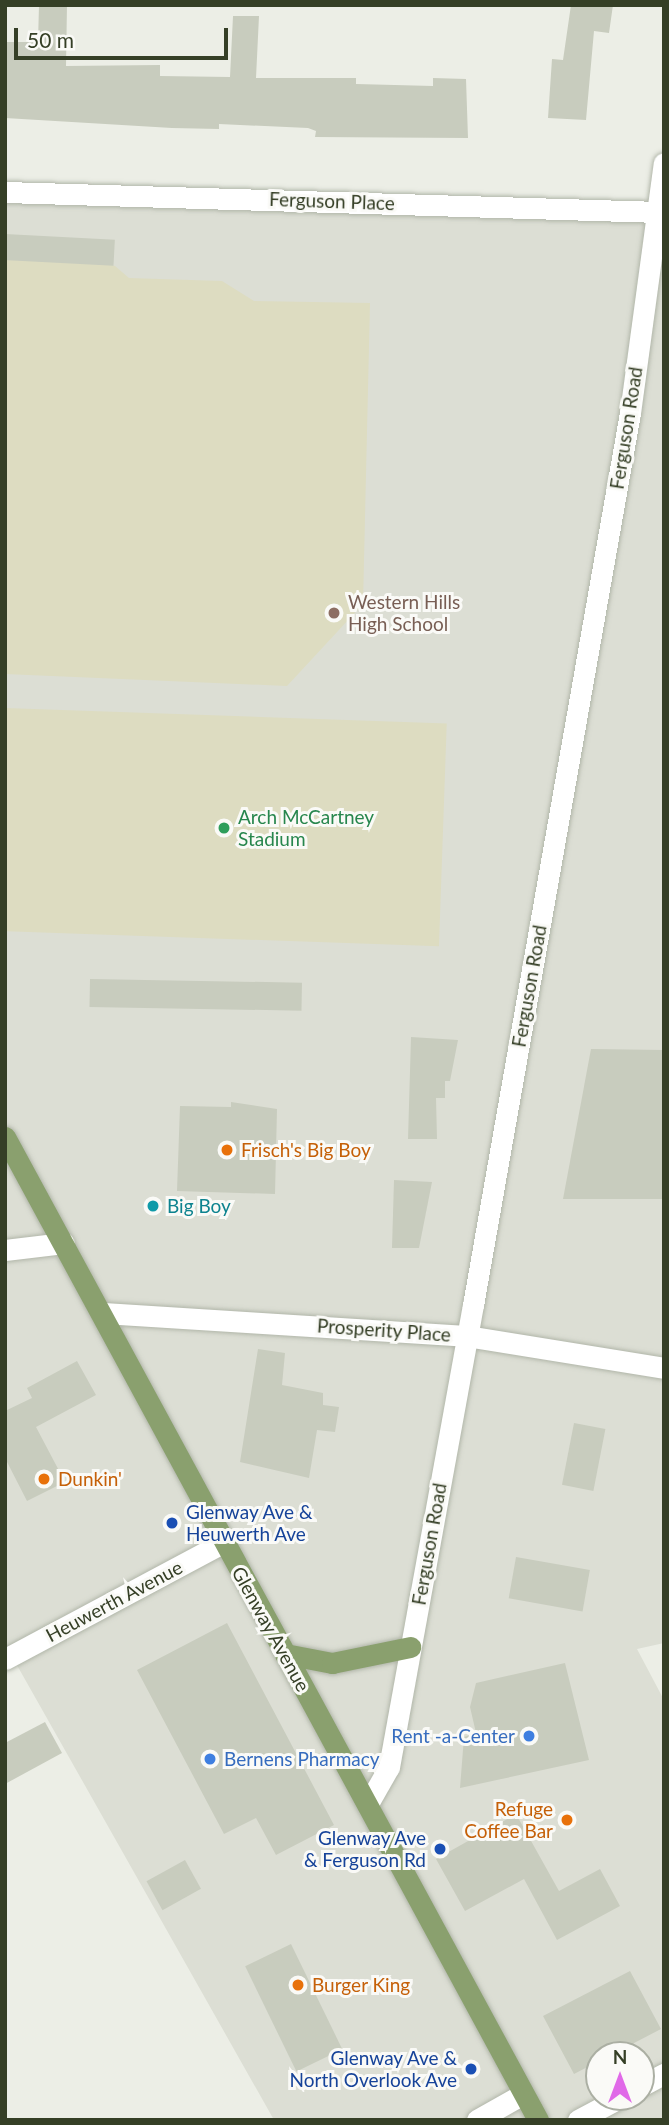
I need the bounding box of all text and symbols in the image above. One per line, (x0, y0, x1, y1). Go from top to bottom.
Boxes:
scale bar (18, 14, 231, 58)
text: 50 m (27, 27, 74, 52)
street label: Ferguson Place (269, 187, 395, 215)
street label: Ferguson Road (605, 365, 647, 491)
place label: Western Hills High School (348, 591, 460, 635)
marker: Western Hills High School (326, 605, 342, 621)
place label: Arch McCartney Stadium (238, 806, 374, 850)
marker: Arch McCartney Stadium (216, 820, 232, 836)
street label: Ferguson Road (507, 923, 551, 1049)
place label: Frisch's Big Boy (241, 1139, 371, 1161)
marker: Frisch's Big Boy (219, 1142, 235, 1158)
place label: Big Boy (167, 1195, 231, 1217)
marker: Big Boy (145, 1198, 161, 1214)
street label: Prosperity Place (316, 1314, 452, 1346)
place label: Dunkin' (58, 1468, 122, 1490)
marker: Dunkin' (36, 1471, 52, 1487)
street label: Ferguson Road (407, 1481, 451, 1607)
place label: Glenway Ave & Heuwerth Ave (186, 1501, 314, 1545)
marker: Glenway Ave & Heuwerth Ave (164, 1515, 180, 1531)
street label: Heuwerth Avenue (42, 1555, 186, 1647)
street label: Glenway Avenue (227, 1562, 315, 1696)
place label: Rent -a-Center (391, 1725, 515, 1747)
marker: Rent -a-Center (521, 1728, 537, 1744)
place label: Bernens Pharmacy (224, 1748, 380, 1770)
marker: Bernens Pharmacy (202, 1751, 218, 1767)
place label: Refuge Coffee Bar (464, 1798, 553, 1842)
marker: Refuge Coffee Bar (559, 1812, 575, 1828)
place label: Glenway Ave & Ferguson Rd (304, 1827, 426, 1871)
marker: Glenway Ave & Ferguson Rd (432, 1841, 448, 1857)
place label: Burger King (312, 1974, 411, 1996)
marker: Burger King (290, 1977, 306, 1993)
north arrow (585, 2041, 655, 2111)
text: N (613, 2045, 627, 2068)
place label: Glenway Ave & North Overlook Ave (289, 2047, 457, 2091)
marker: Glenway Ave & North Overlook Ave (463, 2061, 479, 2077)

